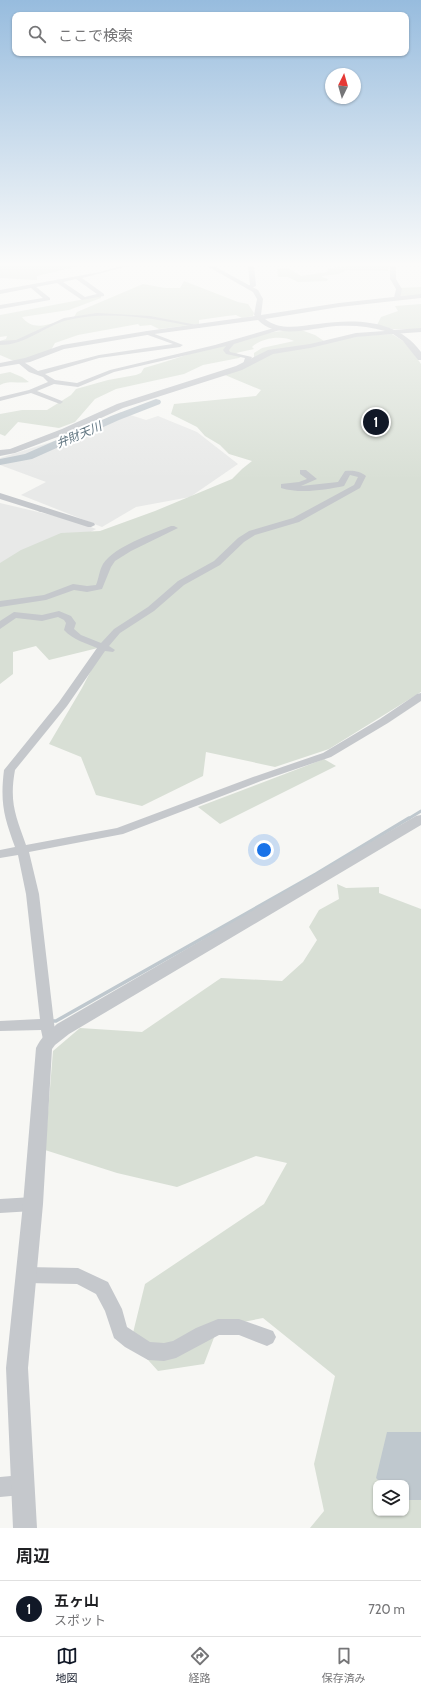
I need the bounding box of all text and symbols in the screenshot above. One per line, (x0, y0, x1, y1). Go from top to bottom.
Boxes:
search box (12, 12, 409, 56)
icon: search (26, 23, 48, 45)
text: ここで検索 (58, 27, 133, 45)
north arrow (325, 68, 361, 104)
pin: 1 (363, 407, 389, 437)
water label: 弁財天川 (54, 417, 106, 451)
your location (254, 840, 274, 860)
map controls (373, 1480, 409, 1516)
button: layers (373, 1480, 409, 1516)
text: 周辺 (16, 1546, 50, 1566)
text: 五ヶ山 (54, 1592, 99, 1610)
text: 1 (27, 1601, 31, 1617)
text: 720 m (368, 1601, 405, 1617)
text: スポット (54, 1612, 106, 1628)
tab: 地図 (56, 1645, 78, 1685)
tab: 経路 (189, 1645, 211, 1685)
tab: 保存済み (322, 1645, 366, 1685)

